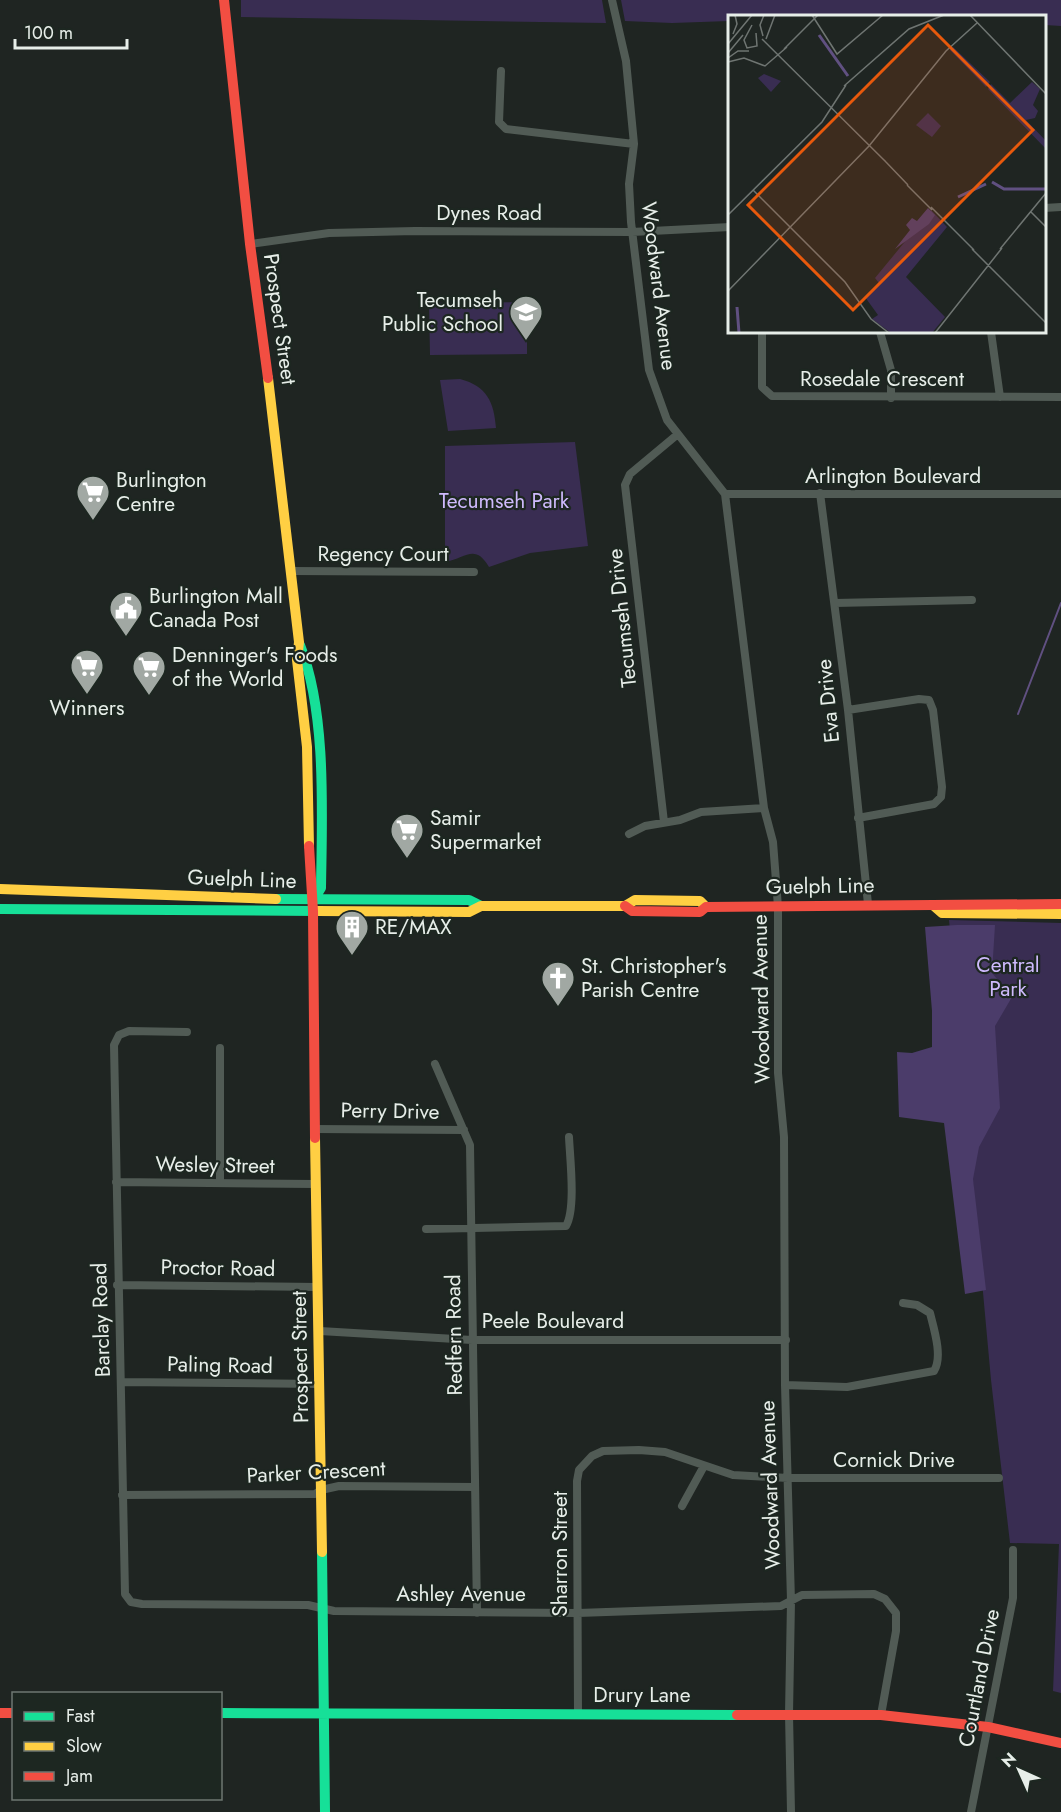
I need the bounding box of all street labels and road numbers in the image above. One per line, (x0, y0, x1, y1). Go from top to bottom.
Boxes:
street label: Dynes Road (436, 198, 542, 228)
street label: Woodward Avenue (634, 200, 684, 372)
street label: Prospect Street (256, 251, 304, 387)
street label: Rosedale Crescent (800, 364, 964, 394)
street label: Arlington Boulevard (805, 461, 981, 491)
street label: Regency Court (317, 539, 449, 569)
street label: Tecumseh Drive (600, 547, 644, 689)
street label: Eva Drive (809, 658, 847, 744)
street label: Guelph Line (187, 862, 297, 896)
street label: Guelph Line (765, 870, 875, 902)
street label: Woodward Avenue (745, 914, 777, 1084)
street label: Perry Drive (340, 1095, 440, 1127)
street label: Wesley Street (155, 1149, 275, 1181)
street label: Proctor Road (160, 1252, 276, 1284)
street label: Barclay Road (84, 1262, 118, 1378)
street label: Redfern Road (438, 1274, 470, 1396)
street label: Prospect Street (284, 1291, 316, 1423)
street label: Peele Boulevard (482, 1306, 624, 1336)
street label: Paling Road (167, 1349, 273, 1381)
street label: Woodward Avenue (752, 1400, 788, 1570)
street label: Cornick Drive (833, 1445, 955, 1475)
street label: Parker Crescent (246, 1453, 386, 1491)
street label: Sharron Street (545, 1491, 575, 1617)
street label: Ashley Avenue (396, 1579, 526, 1609)
street label: Courtland Drive (951, 1606, 1007, 1750)
street label: Drury Lane (593, 1680, 691, 1710)

